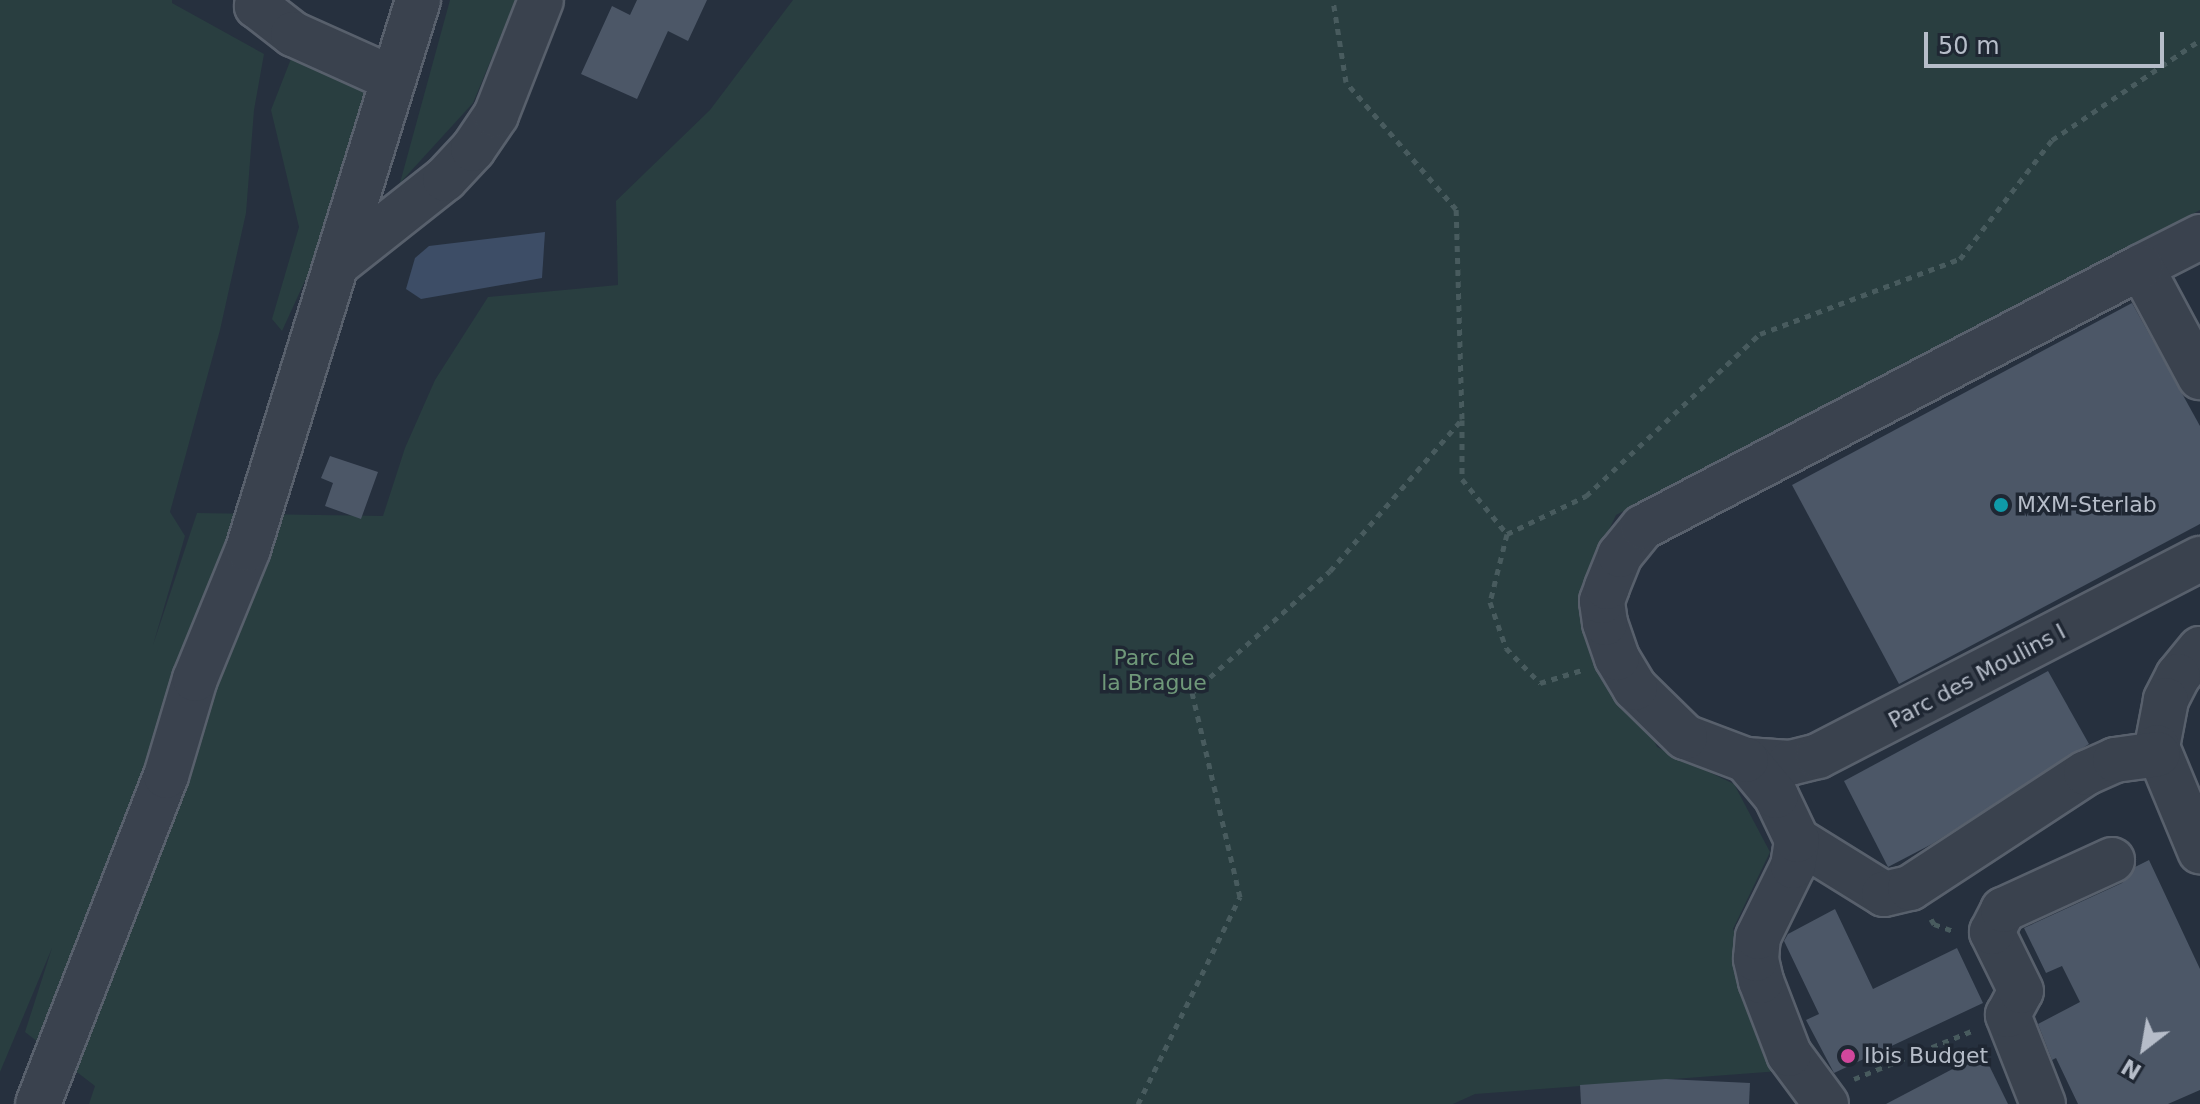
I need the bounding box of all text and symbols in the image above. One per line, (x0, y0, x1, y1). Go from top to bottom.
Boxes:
scale bar (1928, 16, 2168, 66)
text: 50 m (1938, 32, 2000, 60)
place label: MXM-Sterlab (2017, 492, 2157, 518)
marker: MXM-Sterlab (1992, 496, 2010, 514)
street label: Parc des Moulins I (1884, 618, 2070, 734)
park label: Parc de la Brague (1101, 644, 1207, 696)
north arrow (2104, 1008, 2184, 1088)
place label: Ibis Budget (1864, 1043, 1988, 1069)
marker: Ibis Budget (1839, 1047, 1857, 1065)
text: N (2117, 1054, 2146, 1084)

